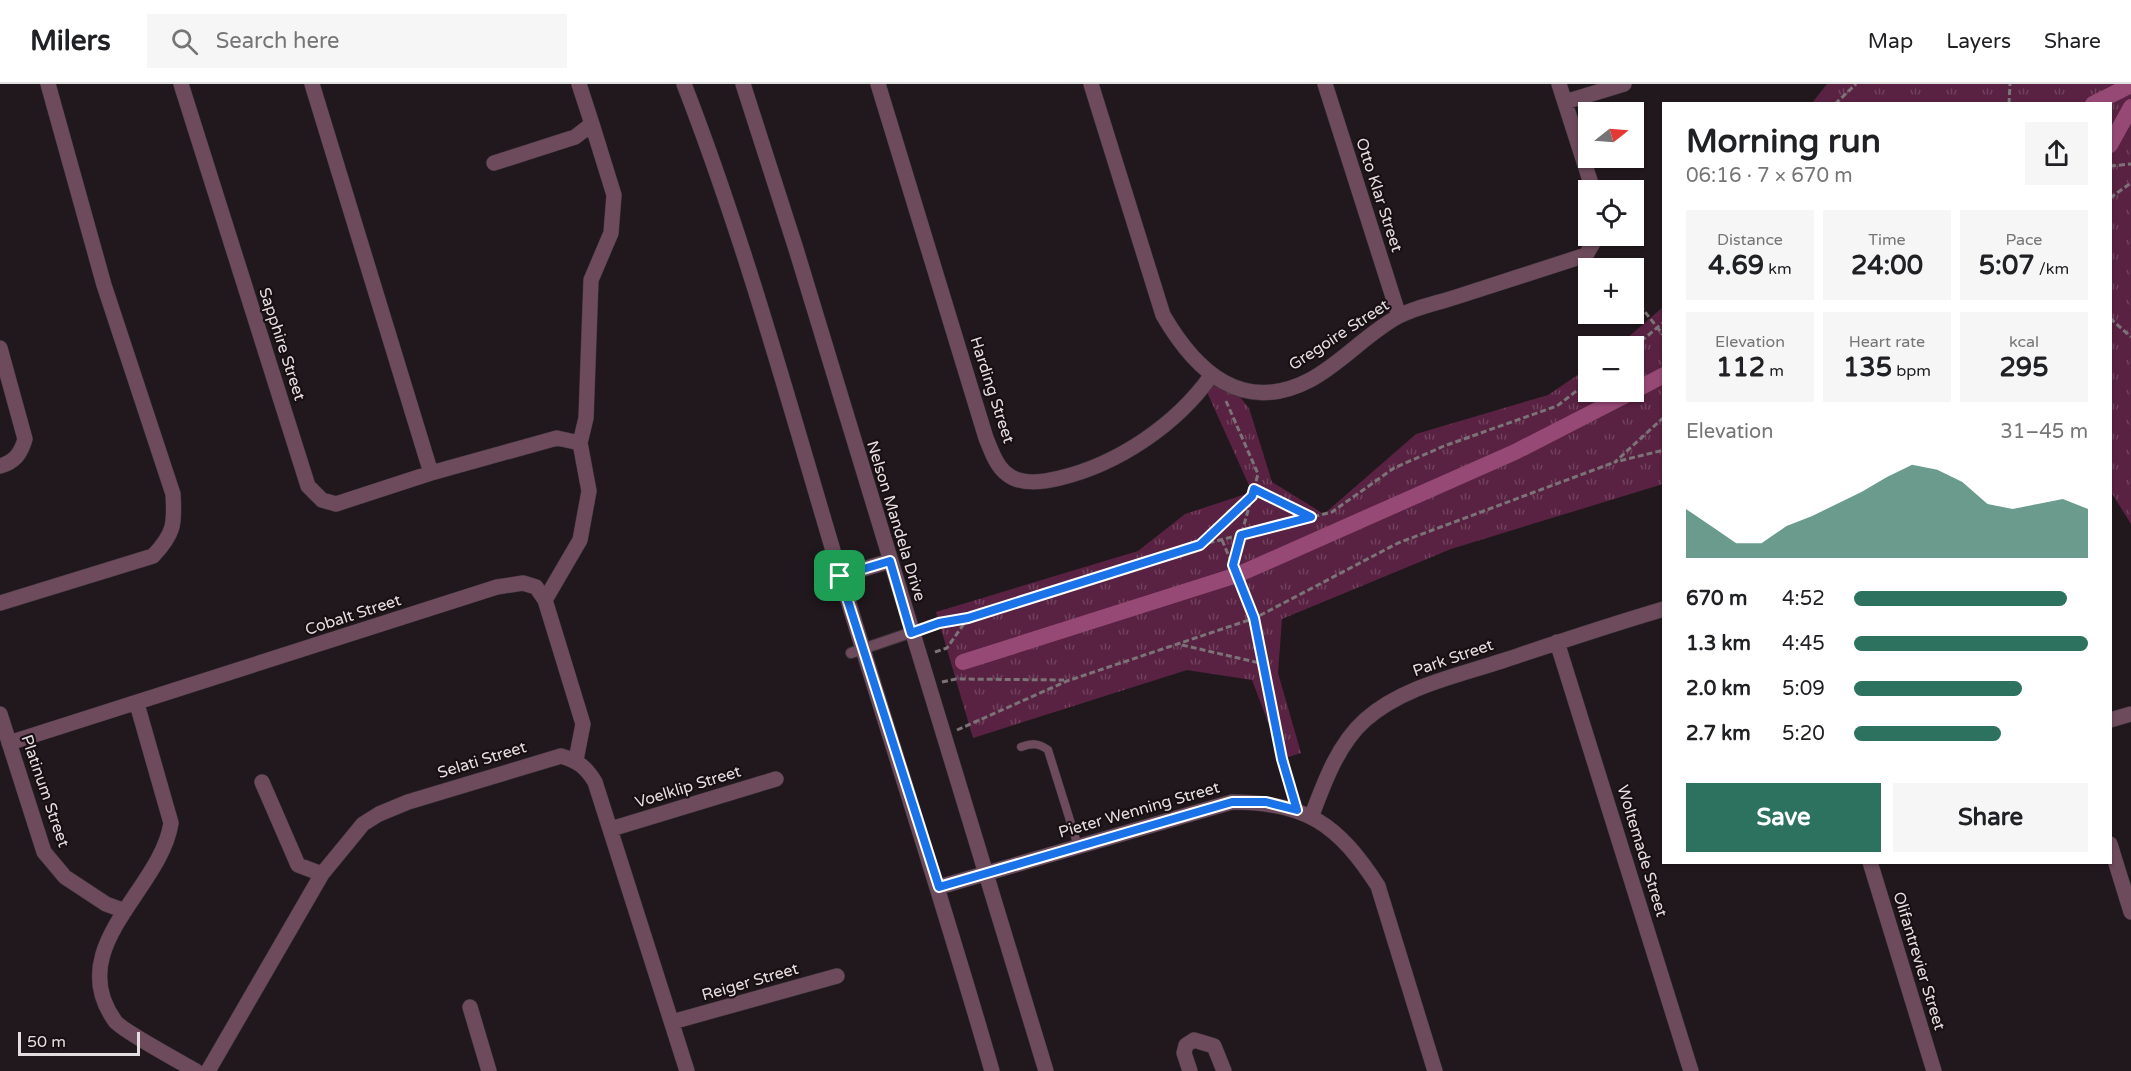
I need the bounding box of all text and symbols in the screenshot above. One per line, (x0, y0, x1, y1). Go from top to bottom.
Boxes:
search box (147, 14, 567, 68)
text: Milers (30, 24, 111, 58)
icon: search (168, 25, 201, 58)
text: Search here (216, 28, 339, 54)
text: Map (1868, 29, 1913, 54)
text: Layers (1946, 29, 2011, 54)
text: Share (2044, 29, 2101, 54)
north arrow (1578, 102, 1644, 168)
map controls (1578, 102, 1644, 402)
text: Morning run (1686, 122, 1881, 161)
button: share (2025, 122, 2088, 185)
street label: Otto Klar Street (1351, 135, 1407, 255)
text: 06:16 · 7 × 670 m (1686, 164, 1853, 188)
button: locate (1578, 180, 1644, 246)
text: Distance (1717, 230, 1783, 250)
text: Time (1868, 230, 1906, 250)
text: Pace (2006, 230, 2042, 250)
text: 4.69 (1708, 250, 1764, 281)
text: 24:00 (1851, 250, 1923, 281)
text: 5:07 (1979, 250, 2035, 281)
button: + (1578, 258, 1644, 324)
text: km (1764, 259, 1792, 279)
text: /km (2035, 259, 2069, 279)
street label: Sapphire Street (254, 285, 310, 403)
street label: Gregoire Street (1285, 295, 1393, 375)
text: Elevation (1715, 332, 1785, 352)
text: Heart rate (1849, 332, 1925, 352)
text: kcal (2009, 332, 2039, 352)
street label: Harding Street (965, 334, 1019, 446)
button: − (1578, 336, 1644, 402)
text: 112 (1716, 352, 1765, 383)
text: 135 (1843, 352, 1892, 383)
text: 295 (2000, 352, 2048, 383)
text: m (1765, 361, 1784, 381)
text: bpm (1892, 361, 1931, 381)
text: Elevation (1686, 420, 1773, 444)
text: 31–45 m (2000, 420, 2088, 444)
street label: Nelson Mandela Drive (862, 438, 930, 604)
pin (814, 550, 865, 601)
icon: arrive (823, 559, 856, 592)
text: 670 m (1686, 587, 1747, 611)
text: 4:52 (1782, 587, 1825, 611)
street label: Cobalt Street (303, 590, 403, 640)
text: 1.3 km (1686, 632, 1751, 656)
text: 4:45 (1782, 632, 1825, 656)
street label: Park Street (1410, 635, 1496, 681)
text: 2.0 km (1686, 677, 1751, 701)
text: 5:09 (1782, 677, 1825, 701)
text: 2.7 km (1686, 722, 1751, 746)
text: 5:20 (1782, 722, 1825, 746)
street label: Platinum Street (16, 732, 74, 850)
street label: Selati Street (435, 737, 529, 783)
street label: Voelklip Street (633, 761, 743, 813)
street label: Pieter Wenning Street (1056, 777, 1222, 843)
street label: Woltemade Street (1612, 783, 1672, 919)
button: Save (1686, 783, 1881, 852)
button: Share (1893, 783, 2088, 852)
street label: Olifantrevier Street (1888, 889, 1950, 1033)
street label: Reiger Street (699, 959, 801, 1005)
scale bar (18, 1029, 140, 1056)
text: 50 m (27, 1032, 66, 1052)

